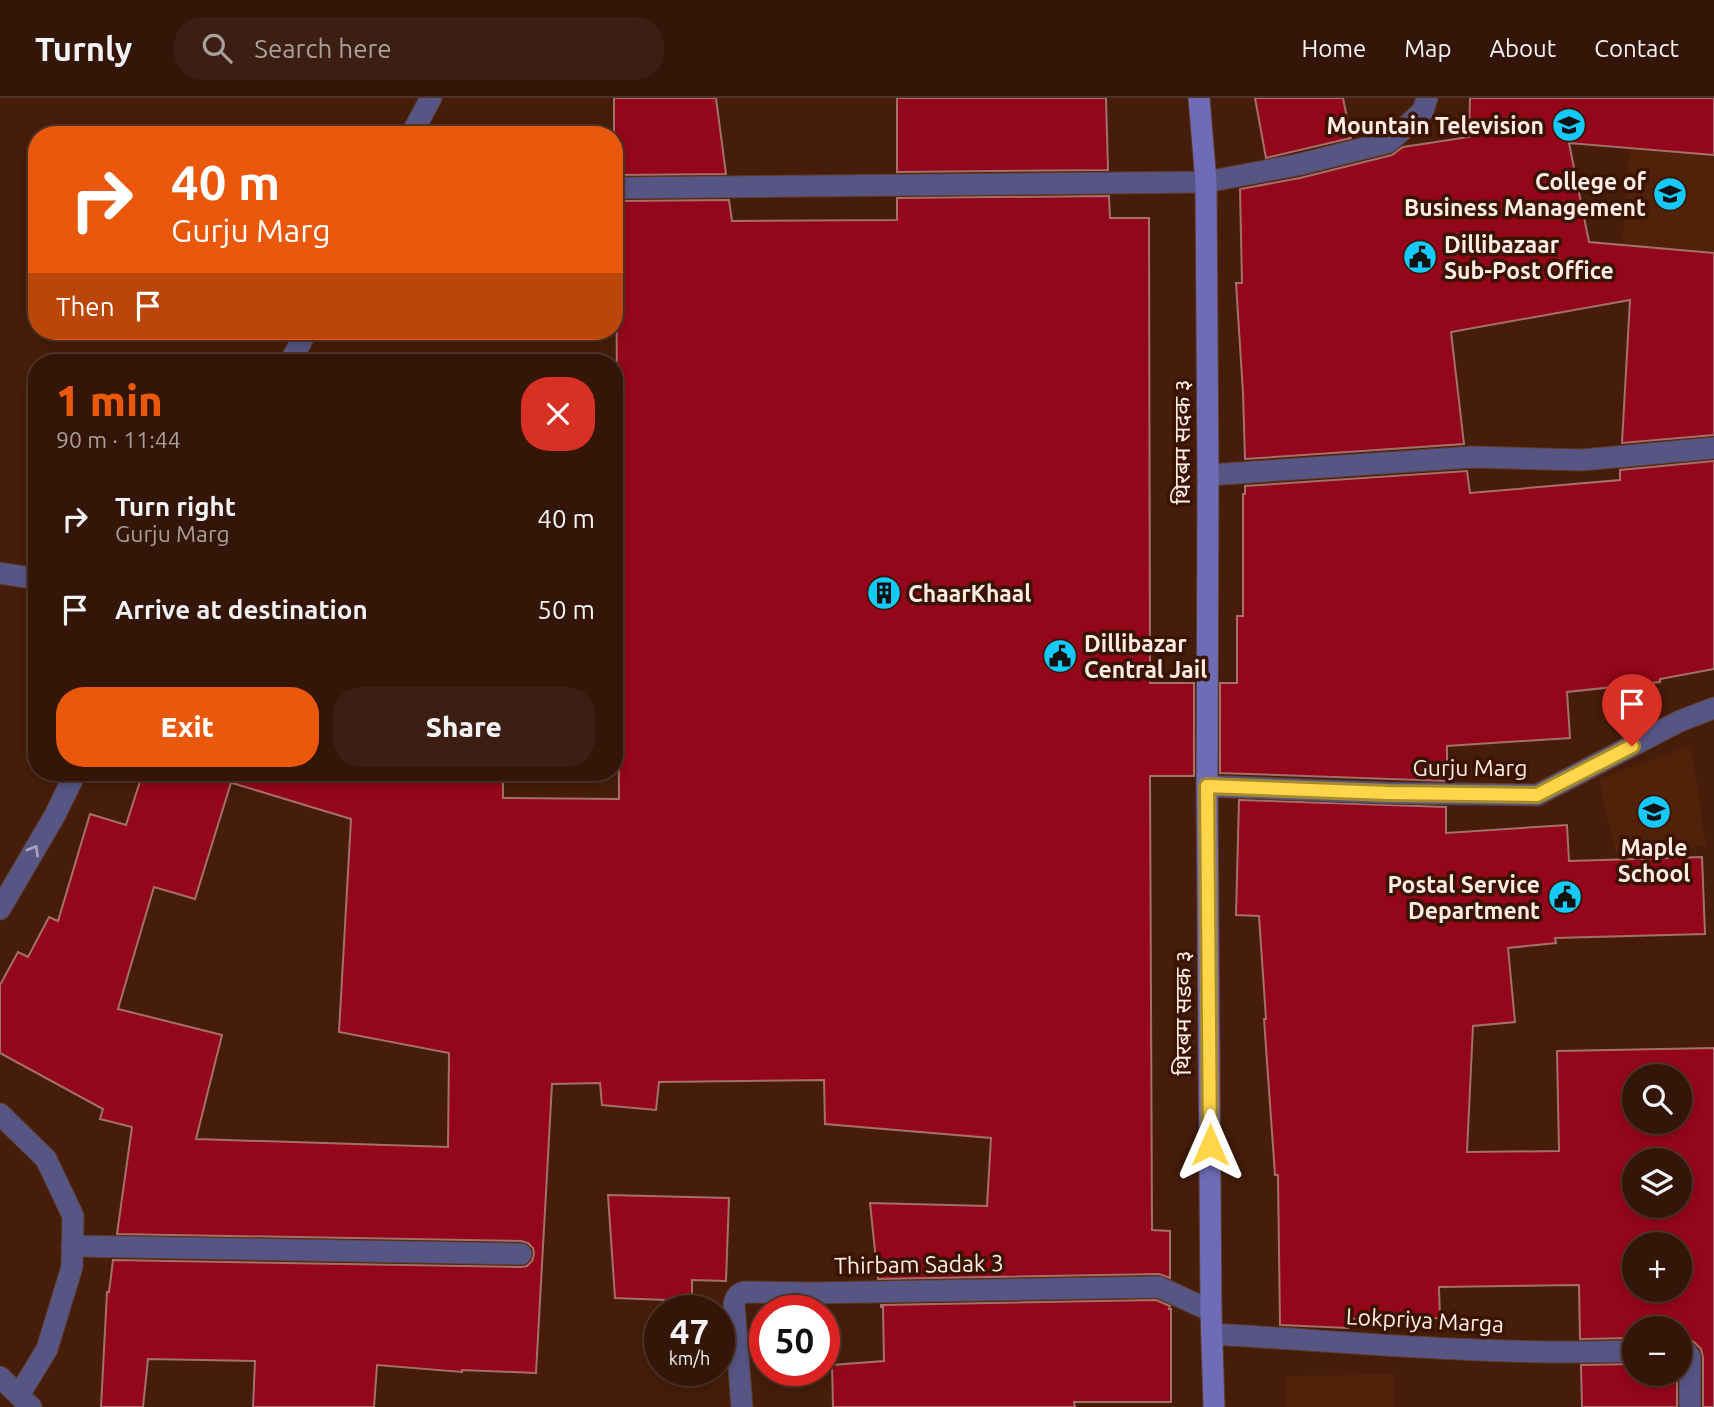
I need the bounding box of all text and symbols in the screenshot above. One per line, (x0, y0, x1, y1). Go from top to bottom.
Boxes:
search box (174, 17, 664, 80)
icon: search (198, 29, 236, 67)
text: Turnly (35, 30, 132, 67)
text: Search here (254, 34, 392, 63)
text: Home (1301, 35, 1366, 62)
text: Map (1404, 35, 1451, 62)
text: About (1489, 35, 1556, 62)
text: Contact (1594, 35, 1679, 62)
school or university icon: Mountain Television (1550, 106, 1588, 144)
place label: Mountain Television (1326, 113, 1544, 138)
icon: right (56, 154, 147, 245)
text: 40 m (171, 154, 280, 209)
place label: College of Business Management (1404, 169, 1647, 220)
school or university icon: College of Business Management (1651, 175, 1689, 213)
text: Gurju Marg (171, 212, 331, 248)
place label: Dillibazaar Sub-Post Office (1444, 232, 1614, 283)
public building icon: Dillibazaar Sub-Post Office (1401, 238, 1439, 276)
icon: arrive (129, 287, 167, 325)
text: Then (56, 292, 115, 321)
text: 1 min (56, 377, 163, 424)
button: close (521, 377, 595, 451)
street label: थिरबम सदक ३ (1169, 380, 1194, 504)
text: 90 m · 11:44 (56, 427, 181, 452)
text: Turn right (115, 492, 236, 521)
icon: right (56, 500, 94, 538)
text: 40 m (537, 504, 595, 533)
text: Gurju Marg (115, 521, 230, 546)
building icon: ChaarKhaal (865, 574, 903, 612)
place label: ChaarKhaal (908, 581, 1031, 606)
icon: arrive (56, 591, 94, 629)
text: Arrive at destination (115, 595, 368, 624)
text: 50 m (537, 595, 595, 624)
place label: Dillibazar Central Jail (1084, 631, 1207, 682)
public building icon: Dillibazar Central Jail (1041, 637, 1079, 675)
pin (1602, 674, 1662, 746)
icon: arrive (1613, 685, 1651, 723)
button: Exit (56, 687, 319, 767)
button: Share (333, 687, 595, 767)
street label: Gurju Marg (1413, 755, 1527, 780)
school or university icon: Maple School (1635, 793, 1673, 831)
place label: Maple School (1618, 835, 1690, 886)
one-way arrow (26, 844, 39, 857)
place label: Postal Service Department (1387, 872, 1540, 923)
public building icon: Postal Service Department (1546, 878, 1584, 916)
street label: थिरबम सडक ३ (1170, 951, 1195, 1075)
map controls (1622, 1064, 1692, 1386)
button: search (1622, 1064, 1692, 1134)
position arrow (1173, 1108, 1247, 1182)
button: layers (1622, 1148, 1692, 1218)
button: + (1622, 1232, 1692, 1302)
street label: Thirbam Sadak 3 (834, 1250, 1004, 1278)
speed limit sign: 50 (749, 1295, 840, 1386)
street label: Lokpriya Marga (1345, 1303, 1505, 1337)
text: 47 (670, 1311, 709, 1351)
button: − (1622, 1316, 1692, 1386)
text: km/h (669, 1348, 710, 1368)

